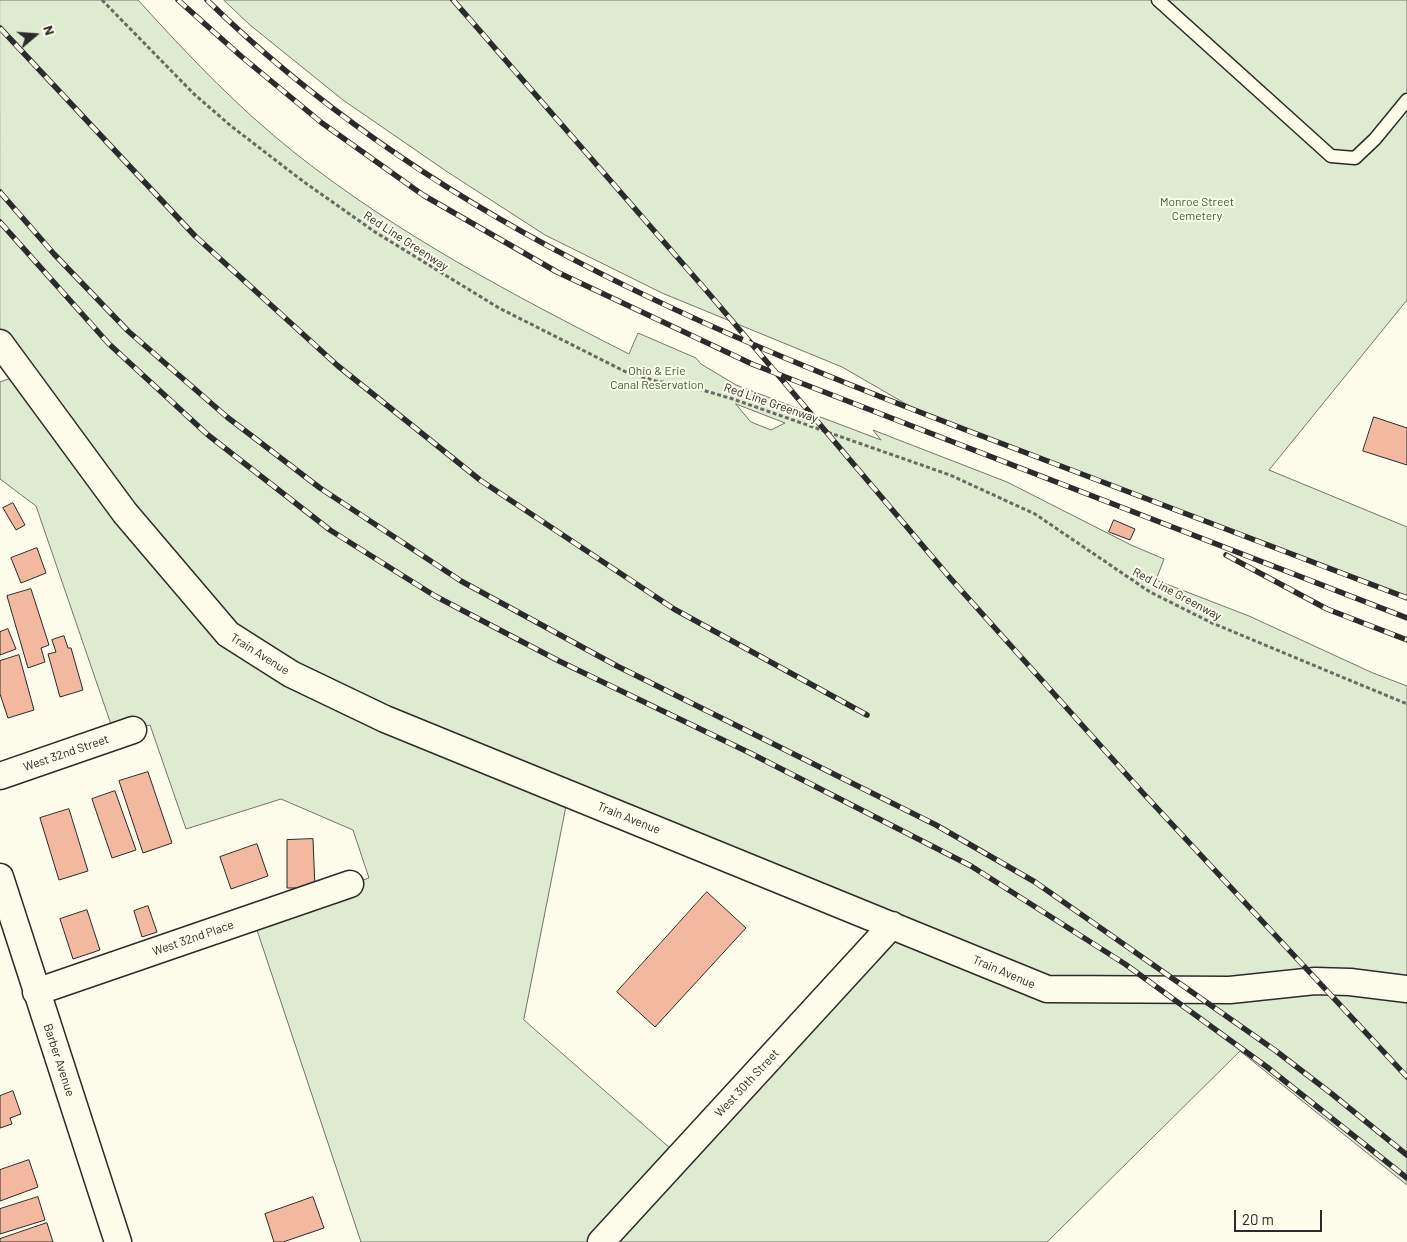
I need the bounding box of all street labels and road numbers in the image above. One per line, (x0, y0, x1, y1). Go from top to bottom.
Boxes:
street label: Red Line Greenway (361, 208, 451, 274)
street label: Red Line Greenway (722, 380, 820, 426)
street label: Red Line Greenway (1130, 564, 1224, 624)
street label: Train Avenue (228, 630, 292, 678)
street label: West 32nd Street (21, 732, 111, 774)
street label: Train Avenue (595, 799, 663, 837)
street label: West 32nd Place (150, 917, 236, 959)
street label: Train Avenue (970, 952, 1038, 992)
street label: Barber Avenue (40, 1022, 78, 1098)
street label: West 30th Street (712, 1046, 782, 1120)

